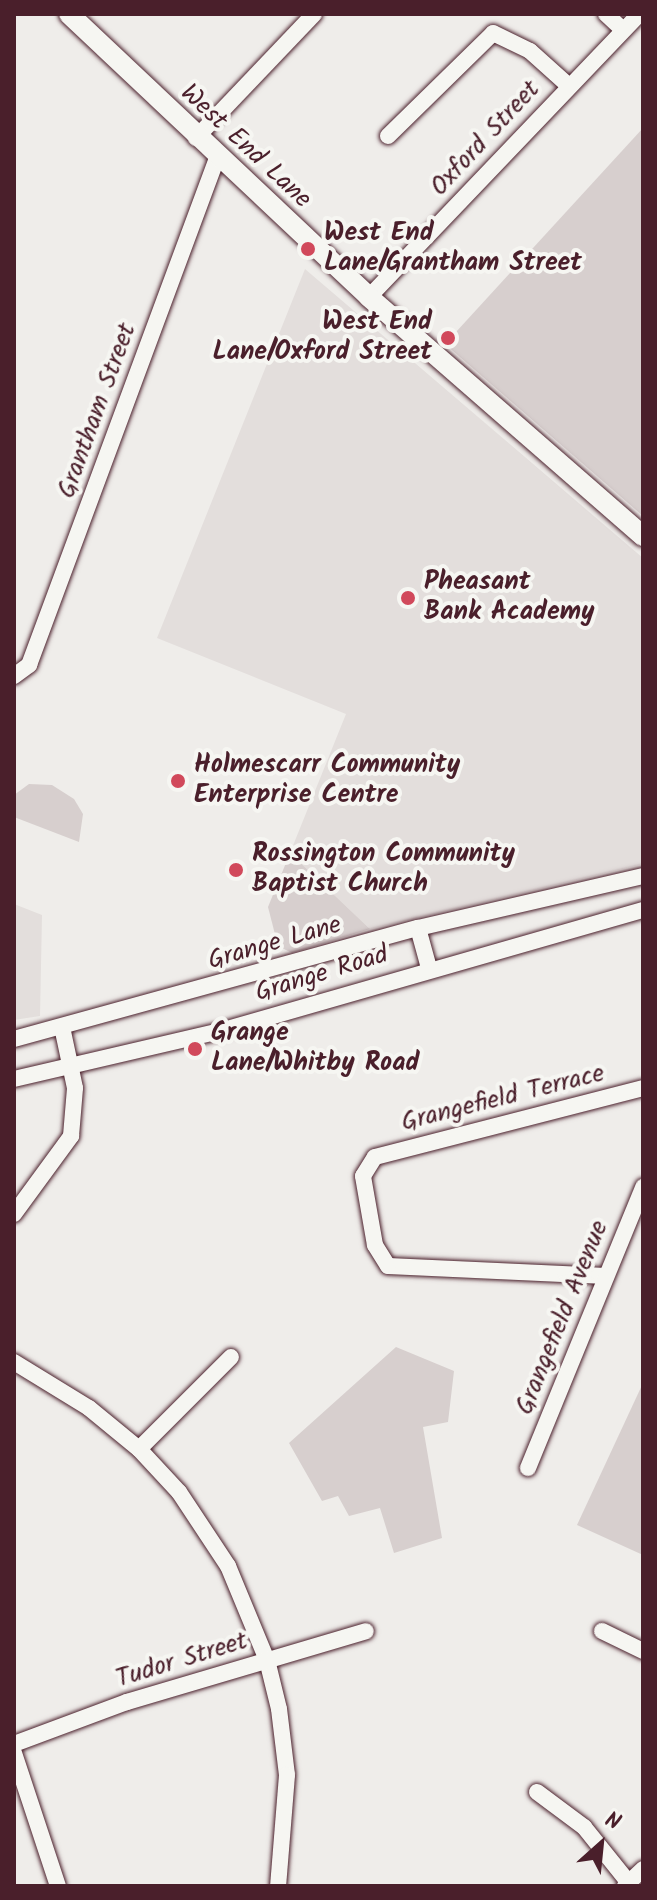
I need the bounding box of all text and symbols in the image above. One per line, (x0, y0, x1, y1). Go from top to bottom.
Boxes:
street label: Oxford Street (425, 75, 547, 203)
street label: West End Lane (173, 78, 317, 216)
place label: West End Lane/Grantham Street (324, 218, 582, 280)
marker: West End Lane/Grantham Street (299, 240, 317, 258)
place label: West End Lane/Oxford Street (213, 307, 432, 368)
street label: Grantham Street (52, 319, 144, 503)
marker: West End Lane/Oxford Street (439, 329, 457, 347)
place label: Pheasant Bank Academy (424, 567, 595, 628)
marker: Pheasant Bank Academy (399, 589, 417, 607)
place label: Holmescarr Community Enterprise Centre (194, 750, 460, 812)
marker: Holmescarr Community Enterprise Centre (169, 772, 187, 790)
place label: Rossington Community Baptist Church (252, 839, 515, 900)
marker: Rossington Community Baptist Church (227, 861, 245, 879)
street label: Grange Lane (205, 910, 345, 978)
street label: Grange Road (252, 940, 392, 1010)
place label: Grange Lane/Whitby Road (211, 1018, 419, 1080)
marker: Grange Lane/Whitby Road (186, 1040, 204, 1058)
street label: Grangefield Terrace (398, 1059, 608, 1139)
street label: Grangefield Avenue (510, 1217, 616, 1419)
street label: Tudor Street (112, 1626, 252, 1696)
text: N (598, 1803, 626, 1841)
north arrow (561, 1804, 641, 1884)

